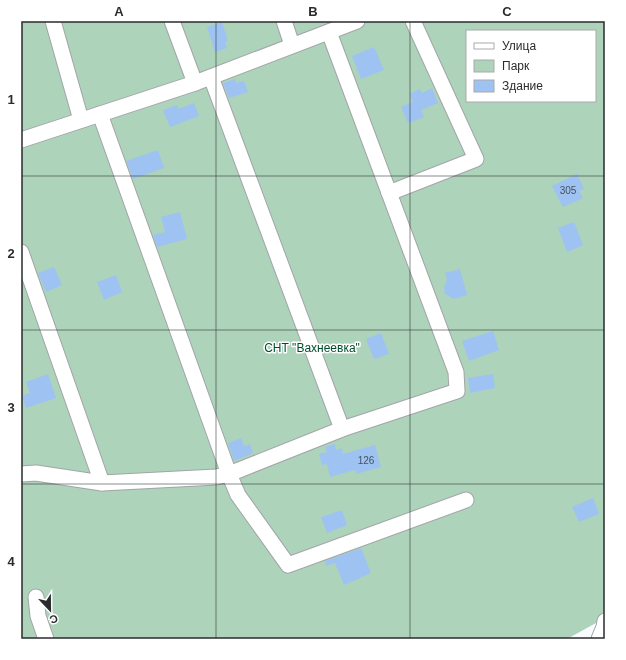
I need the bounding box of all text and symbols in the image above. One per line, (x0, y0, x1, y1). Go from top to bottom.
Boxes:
text: A (114, 4, 124, 19)
text: B (308, 4, 318, 19)
text: C (502, 4, 512, 19)
legend (466, 30, 596, 102)
text: Улица (502, 39, 536, 53)
text: Парк (502, 59, 530, 73)
text: Здание (502, 79, 543, 93)
text: 1 (7, 92, 15, 107)
house number: 305 (560, 185, 577, 196)
text: 2 (7, 246, 15, 261)
park label: СНТ "Вахнеевка" (264, 341, 360, 355)
text: 3 (7, 400, 15, 415)
house number: 126 (358, 455, 375, 466)
text: 4 (7, 554, 15, 569)
north arrow (30, 590, 70, 630)
text: С (48, 612, 60, 626)

